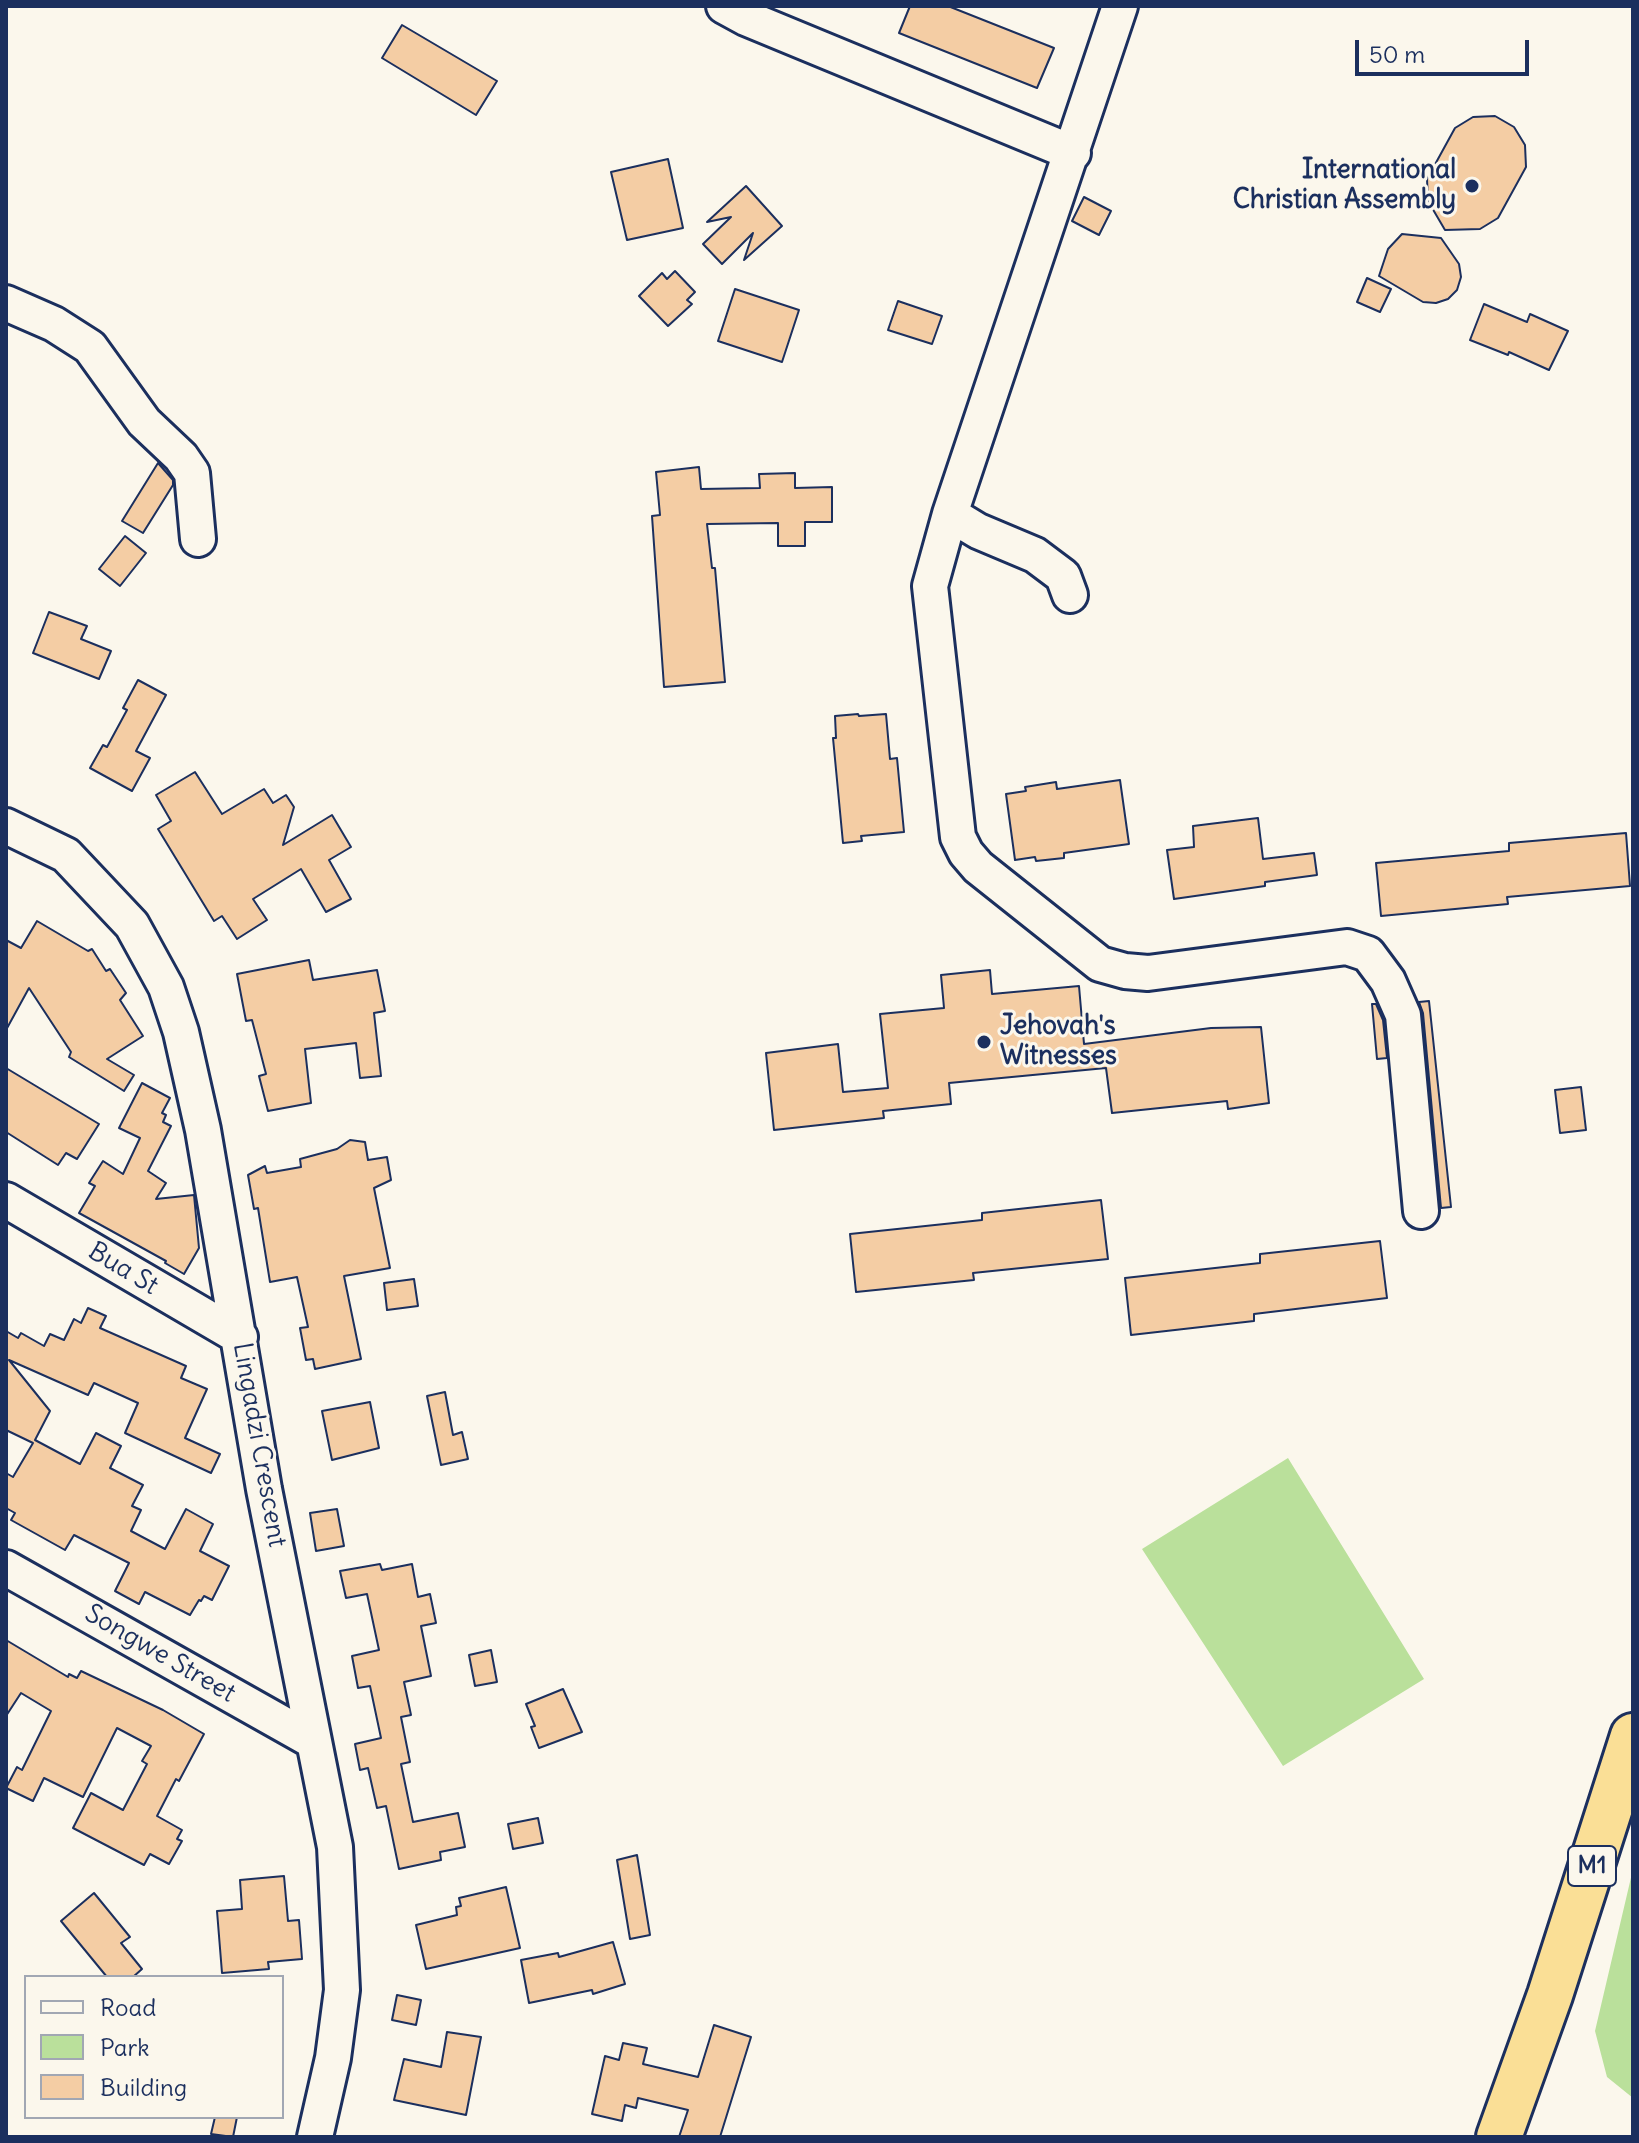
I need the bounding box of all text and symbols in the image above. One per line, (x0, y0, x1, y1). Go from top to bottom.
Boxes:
scale bar (1359, 24, 1533, 74)
text: 50 m (1369, 39, 1425, 69)
place label: International Christian Assembly (1233, 155, 1456, 216)
marker: International Christian Assembly (1463, 177, 1481, 195)
place label: Jehovah's Witnesses (1000, 1011, 1117, 1072)
marker: Jehovah's Witnesses (975, 1033, 993, 1051)
street label: Bua St (82, 1236, 164, 1302)
street label: Lingadzi Crescent (226, 1340, 292, 1550)
street label: Songwe Street (79, 1598, 241, 1710)
road number: M1 (1568, 1846, 1616, 1886)
legend (24, 1975, 284, 2119)
text: Road (100, 1992, 156, 2022)
text: Park (100, 2032, 150, 2062)
text: Building (100, 2072, 187, 2102)

